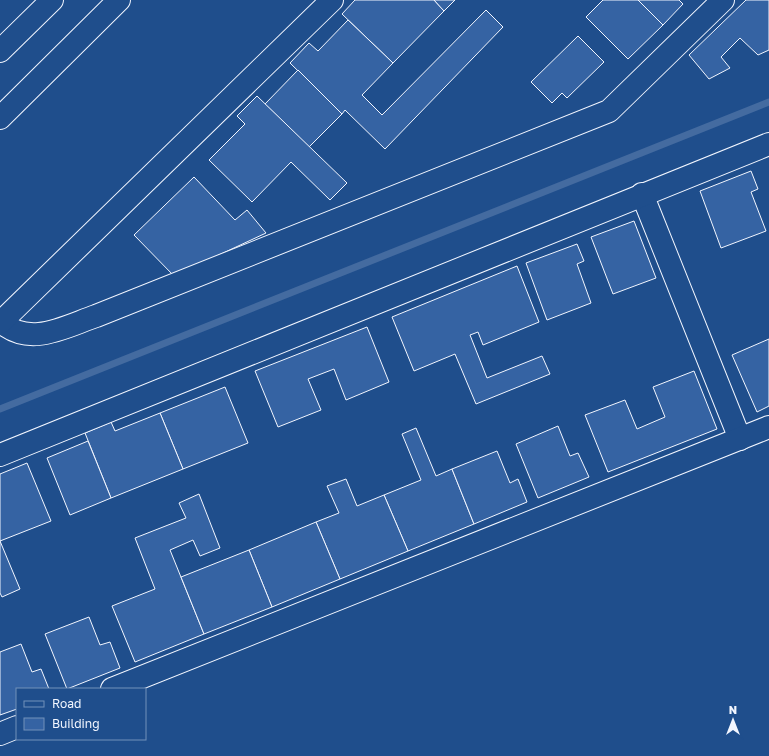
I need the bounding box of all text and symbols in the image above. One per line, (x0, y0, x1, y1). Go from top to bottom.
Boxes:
legend (16, 688, 146, 740)
text: Road (52, 696, 81, 711)
north arrow (713, 700, 753, 740)
text: N (729, 703, 737, 716)
text: Building (52, 716, 100, 731)

